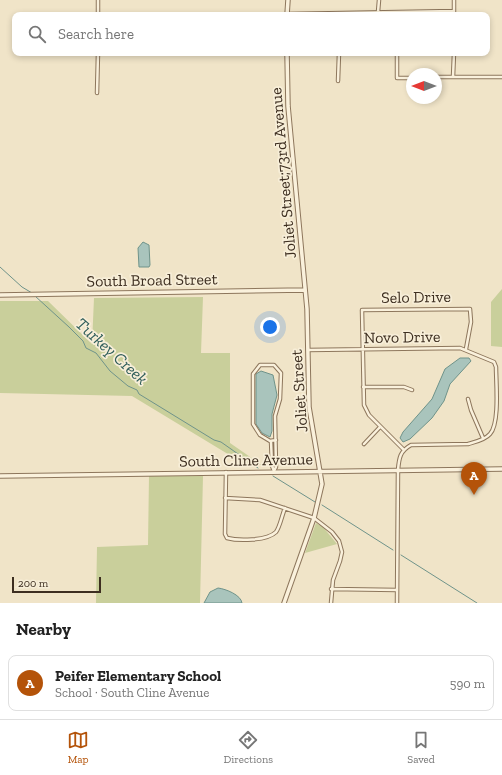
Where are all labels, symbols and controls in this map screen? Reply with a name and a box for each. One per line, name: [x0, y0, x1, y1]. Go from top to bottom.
search box: [12, 12, 490, 56]
icon: search: [26, 23, 48, 45]
text: Search here: [58, 25, 134, 43]
north arrow: [406, 68, 442, 104]
street label: Joliet Street;73rd Avenue: [266, 87, 300, 259]
street label: South Broad Street: [86, 269, 218, 291]
street label: Selo Drive: [381, 287, 451, 307]
water label: Turkey Creek: [72, 313, 153, 389]
your location: [260, 317, 280, 337]
street label: Novo Drive: [363, 327, 441, 347]
street label: Joliet Street: [287, 349, 311, 433]
street label: South Cline Avenue: [179, 449, 313, 471]
pin: A: [461, 462, 487, 495]
scale bar: [12, 575, 101, 594]
text: 200 m: [18, 577, 48, 590]
text: Nearby: [16, 619, 71, 639]
text: Peifer Elementary School: [55, 667, 221, 685]
text: A: [26, 676, 34, 691]
text: 590 m: [450, 676, 485, 691]
text: School · South Cline Avenue: [55, 685, 209, 700]
tab: Map: [67, 729, 89, 766]
tab: Directions: [223, 729, 273, 766]
tab: Saved: [407, 729, 435, 766]

